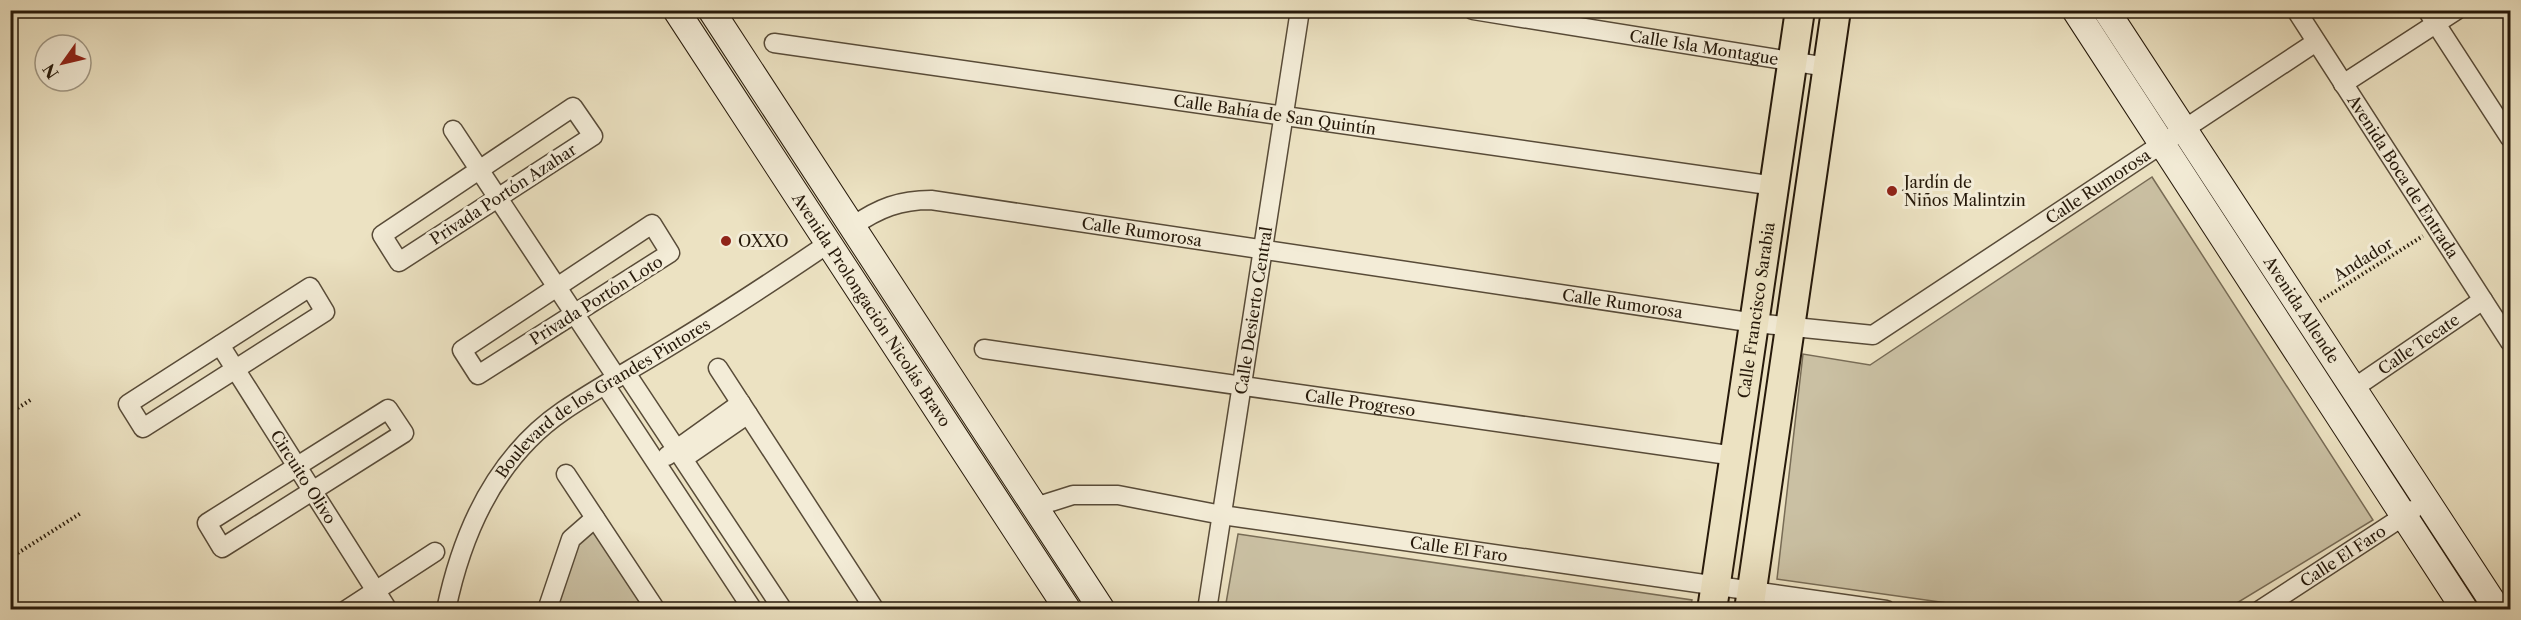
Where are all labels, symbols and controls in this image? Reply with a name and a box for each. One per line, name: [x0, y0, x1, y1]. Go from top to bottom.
street label: Calle Isla Montague: [1628, 25, 1780, 69]
north arrow: [33, 33, 93, 93]
text: N: [38, 60, 63, 83]
street label: Calle Bahía de San Quintín: [1172, 90, 1378, 139]
street label: Avenida Boca de Entrada: [2343, 90, 2463, 262]
street label: Privada Portón Azahar: [426, 139, 580, 249]
street label: Calle Rumorosa: [2042, 144, 2155, 228]
place label: Jardín de Niños Malintzin: [1901, 172, 2026, 210]
marker: Jardín de Niños Malintzin: [1885, 184, 1899, 198]
street label: Avenida Prolongación Nicolás Bravo: [788, 188, 956, 431]
street label: Calle Rumorosa: [1080, 213, 1204, 250]
street label: Calle Francisco Sarabia: [1733, 220, 1779, 400]
street label: Calle Desierto Central: [1231, 225, 1276, 396]
place label: OXXO: [738, 231, 789, 251]
street label: Andador: [2329, 233, 2397, 286]
marker: OXXO: [719, 234, 733, 248]
street label: Privada Portón Loto: [526, 251, 666, 349]
street label: Avenida Allende: [2259, 252, 2344, 367]
street label: Calle Rumorosa: [1561, 284, 1685, 322]
street label: Calle Tecate: [2374, 309, 2463, 379]
street label: Boulevard de los Grandes Pintores: [491, 314, 714, 482]
street label: Calle Progreso: [1304, 385, 1417, 420]
street label: Circuito Olivo: [266, 426, 341, 528]
street label: Calle El Faro: [2296, 520, 2390, 591]
street label: Calle El Faro: [1409, 532, 1509, 566]

